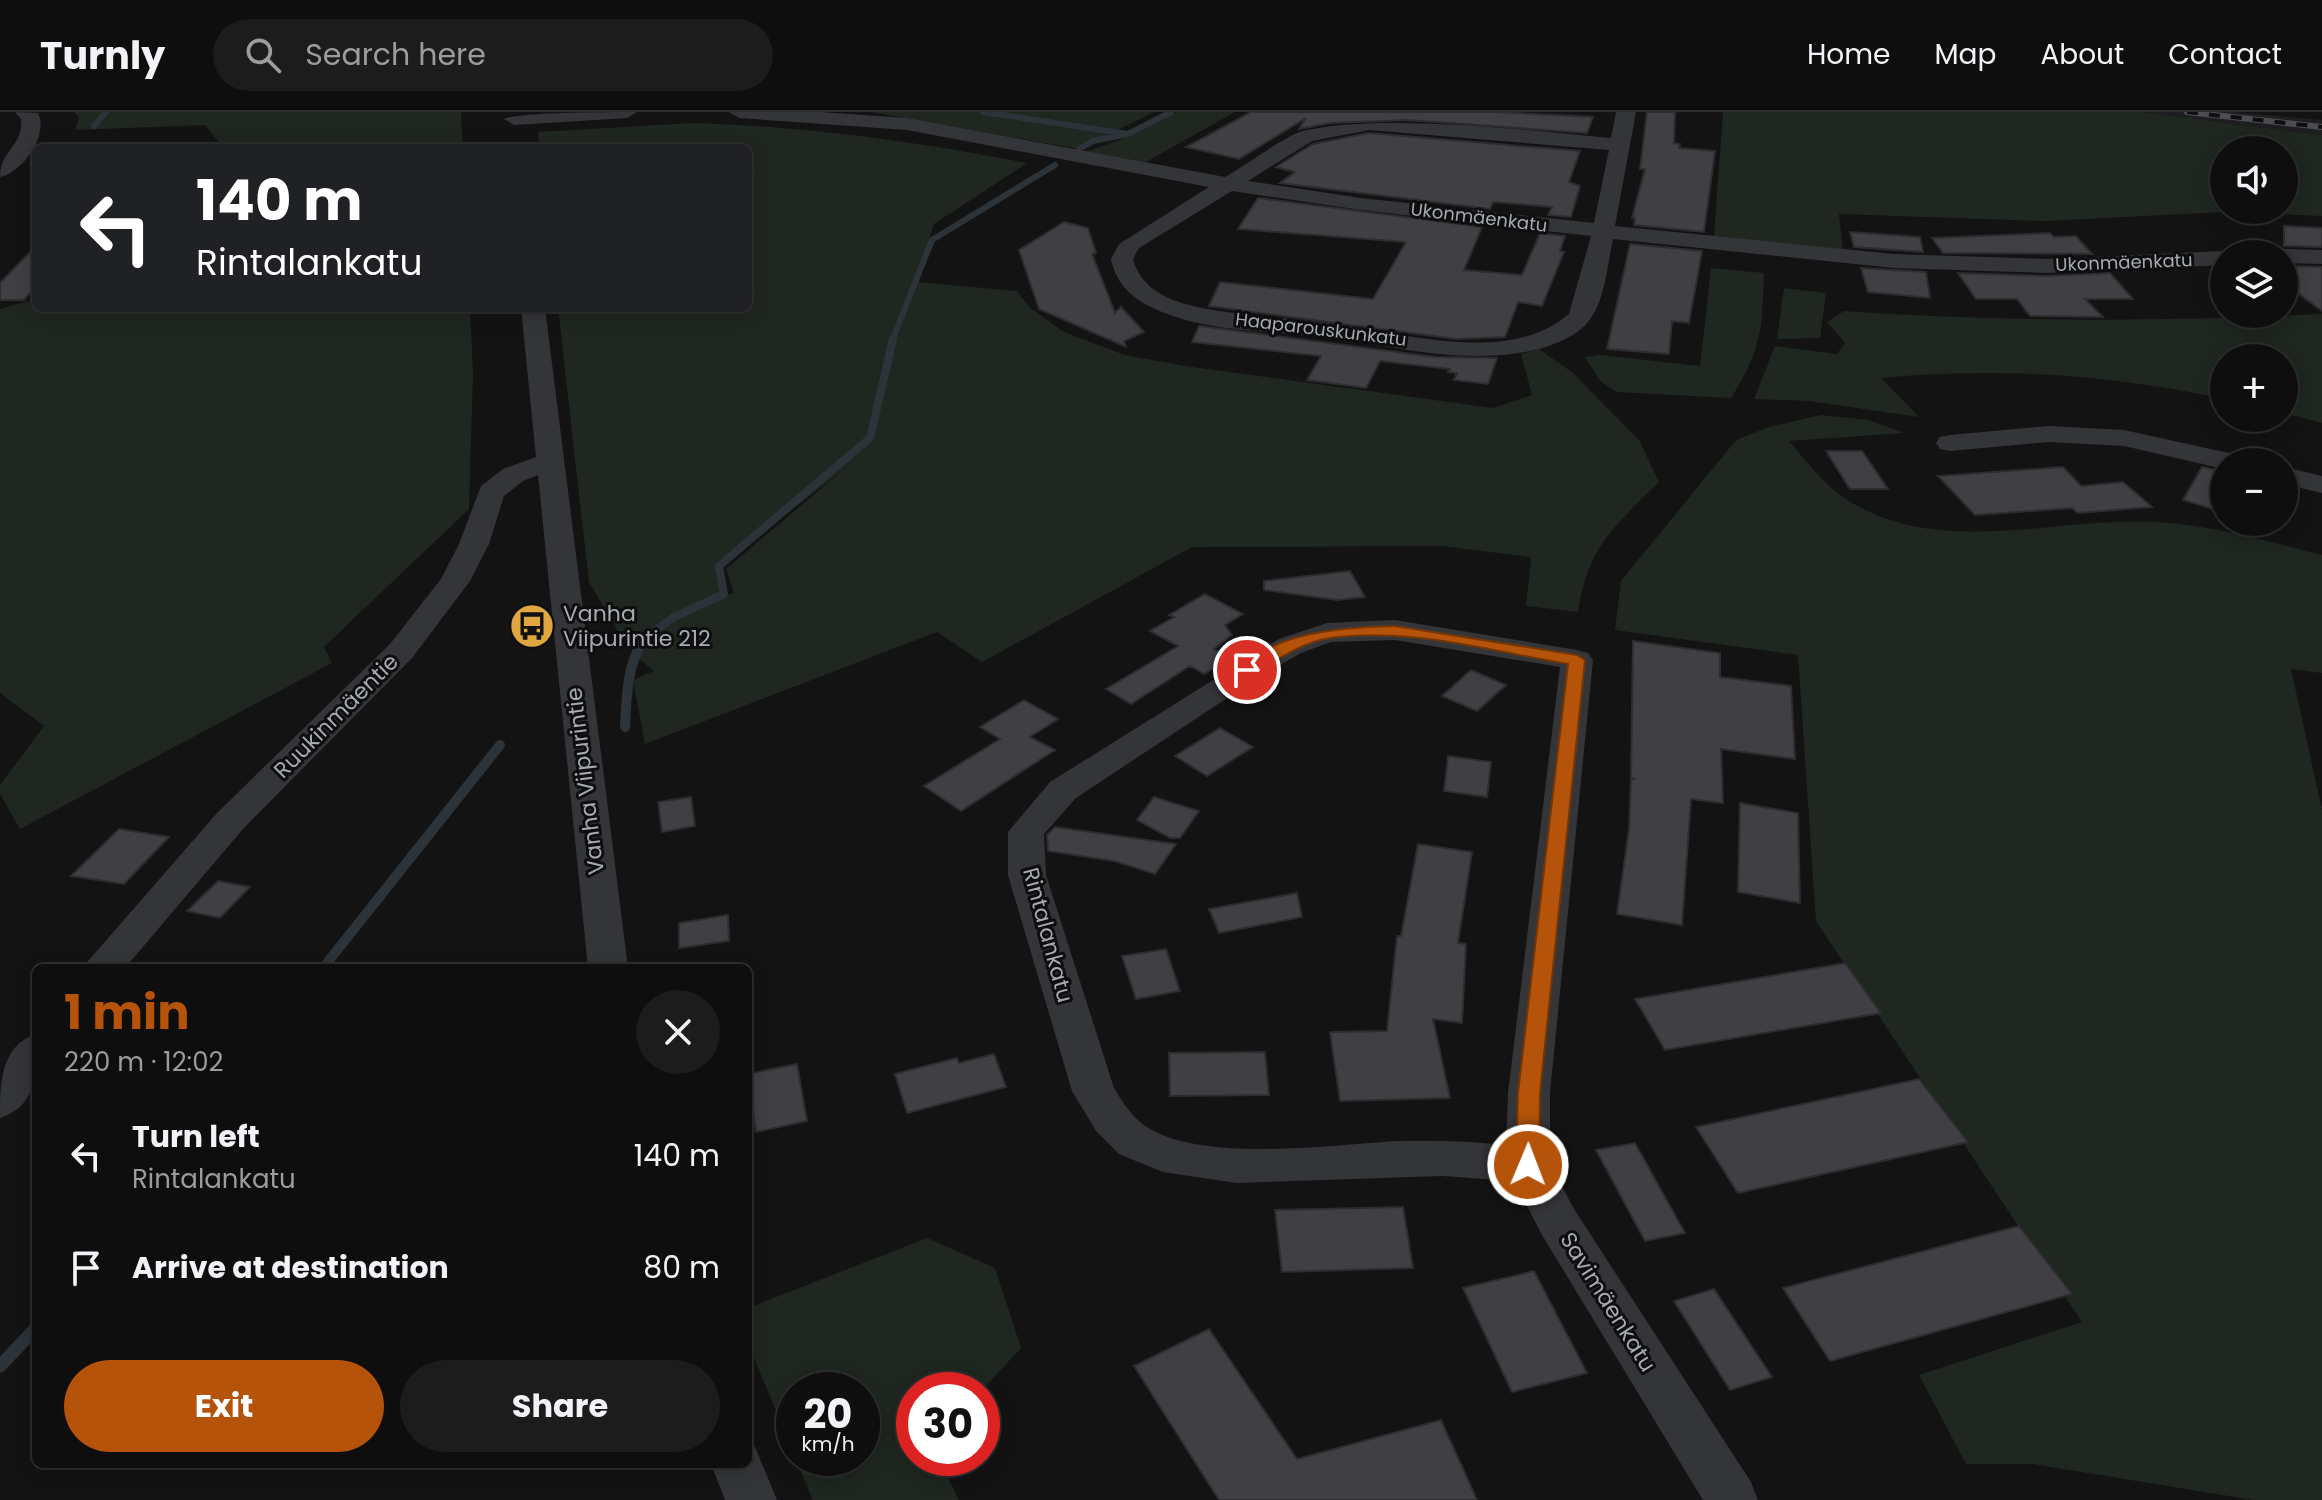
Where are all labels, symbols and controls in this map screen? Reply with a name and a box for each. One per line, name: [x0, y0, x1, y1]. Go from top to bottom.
search box: [213, 19, 773, 91]
text: Turnly: [40, 29, 165, 82]
icon: search: [241, 33, 285, 77]
text: Search here: [305, 33, 486, 76]
text: Home: [1807, 35, 1890, 74]
text: Map: [1934, 35, 1996, 74]
text: About: [2040, 35, 2124, 74]
text: Contact: [2168, 35, 2282, 74]
map controls: [2210, 136, 2298, 536]
button: sound: [2210, 136, 2298, 224]
text: 140 m: [196, 161, 363, 240]
icon: left: [64, 176, 168, 280]
street label: Ukonmäenkatu: [1409, 196, 1549, 238]
text: Rintalankatu: [196, 237, 422, 288]
button: layers: [2210, 240, 2298, 328]
street label: Ukonmäenkatu: [2055, 247, 2193, 277]
street label: Haaparouskunkatu: [1234, 306, 1408, 352]
button: +: [2210, 344, 2298, 432]
button: −: [2210, 448, 2298, 536]
place label: Vanha Viipurintie 212: [563, 598, 711, 654]
bus stop icon: Vanha Viipurintie 212: [508, 602, 556, 650]
pin: [1213, 636, 1281, 704]
street label: Ruukinmäentie: [267, 647, 405, 785]
icon: arrive: [1225, 648, 1269, 692]
street label: Vanha Viipurintie: [558, 686, 612, 876]
street label: Rintalankatu: [1015, 864, 1081, 1006]
text: 1 min: [64, 979, 190, 1046]
button: close: [636, 990, 720, 1074]
text: 220 m · 12:02: [64, 1044, 223, 1080]
text: Turn left: [132, 1115, 260, 1158]
position arrow: [1486, 1123, 1570, 1207]
icon: left: [64, 1134, 108, 1178]
text: 140 m: [634, 1134, 720, 1177]
text: Rintalankatu: [132, 1161, 296, 1197]
street label: Savimäenkatu: [1553, 1226, 1663, 1378]
icon: arrive: [64, 1246, 108, 1290]
text: Arrive at destination: [132, 1246, 449, 1289]
text: 80 m: [643, 1246, 720, 1289]
button: Exit: [64, 1360, 384, 1452]
button: Share: [400, 1360, 720, 1452]
speed limit sign: 30: [896, 1372, 1000, 1476]
text: 20: [804, 1386, 852, 1442]
text: km/h: [801, 1430, 855, 1458]

